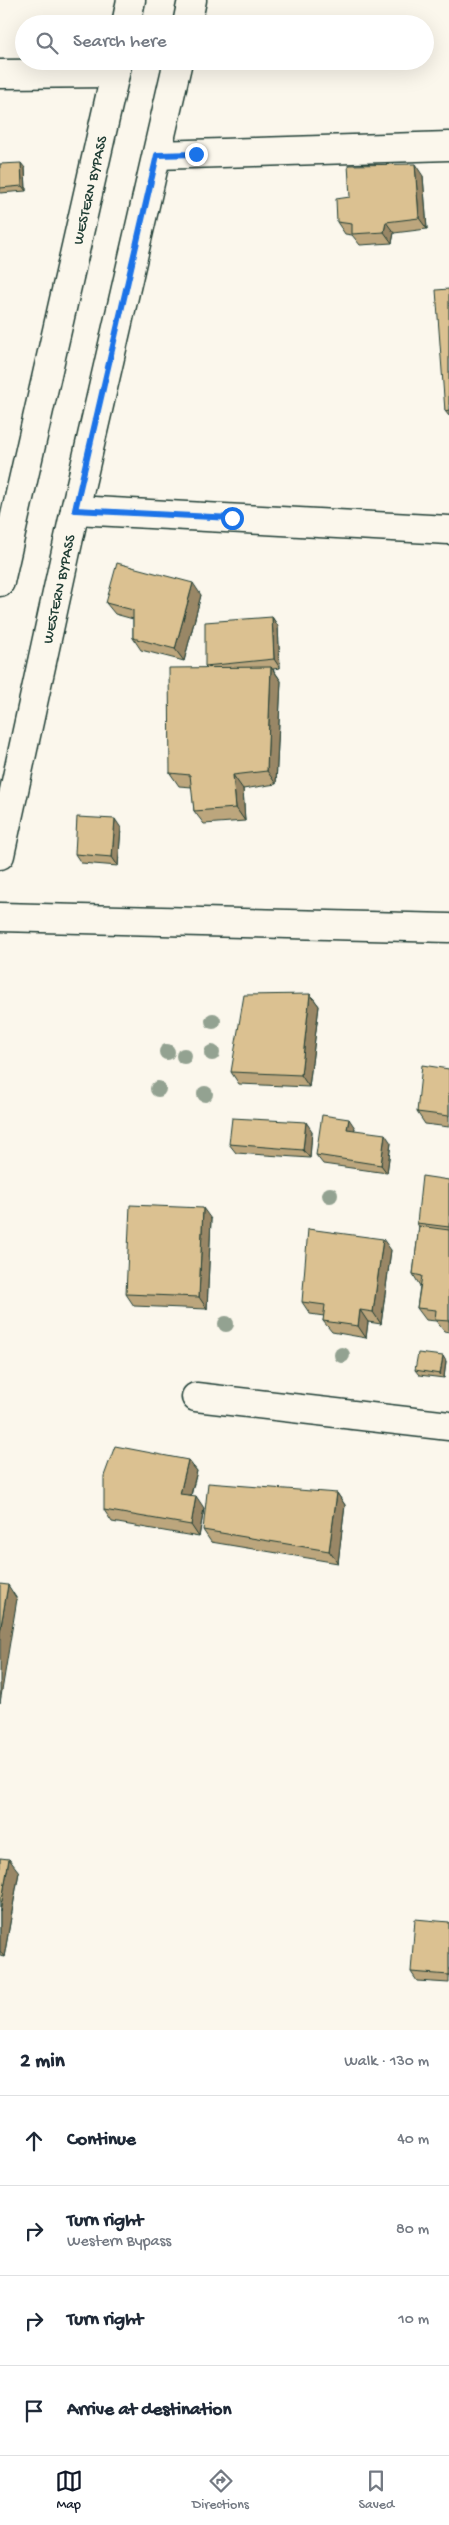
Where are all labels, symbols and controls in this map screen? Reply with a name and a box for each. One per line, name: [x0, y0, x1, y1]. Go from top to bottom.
search box: [15, 15, 434, 70]
icon: search: [33, 29, 61, 57]
text: Search here: [73, 31, 167, 54]
street label: WESTERN BYPASS: [70, 134, 112, 247]
route end: [185, 143, 208, 166]
route start: [221, 507, 244, 530]
street label: WESTERN BYPASS: [40, 533, 80, 646]
text: 2 min: [20, 2050, 65, 2075]
text: Walk · 130 m: [344, 2053, 429, 2072]
icon: ahead: [20, 2127, 48, 2155]
text: Continue: [67, 2129, 136, 2152]
text: 40 m: [397, 2131, 429, 2150]
text: Turn right: [67, 2210, 143, 2233]
icon: right: [20, 2217, 48, 2245]
text: 80 m: [396, 2221, 429, 2240]
text: Western Bypass: [67, 2233, 171, 2252]
icon: right: [20, 2307, 48, 2335]
text: Turn right: [67, 2309, 143, 2332]
text: 10 m: [398, 2311, 429, 2330]
icon: arrive: [20, 2397, 48, 2425]
text: Arrive at destination: [67, 2399, 231, 2422]
tab: Map: [55, 2467, 83, 2514]
tab: Directions: [192, 2467, 249, 2514]
tab: Saved: [358, 2467, 394, 2514]

